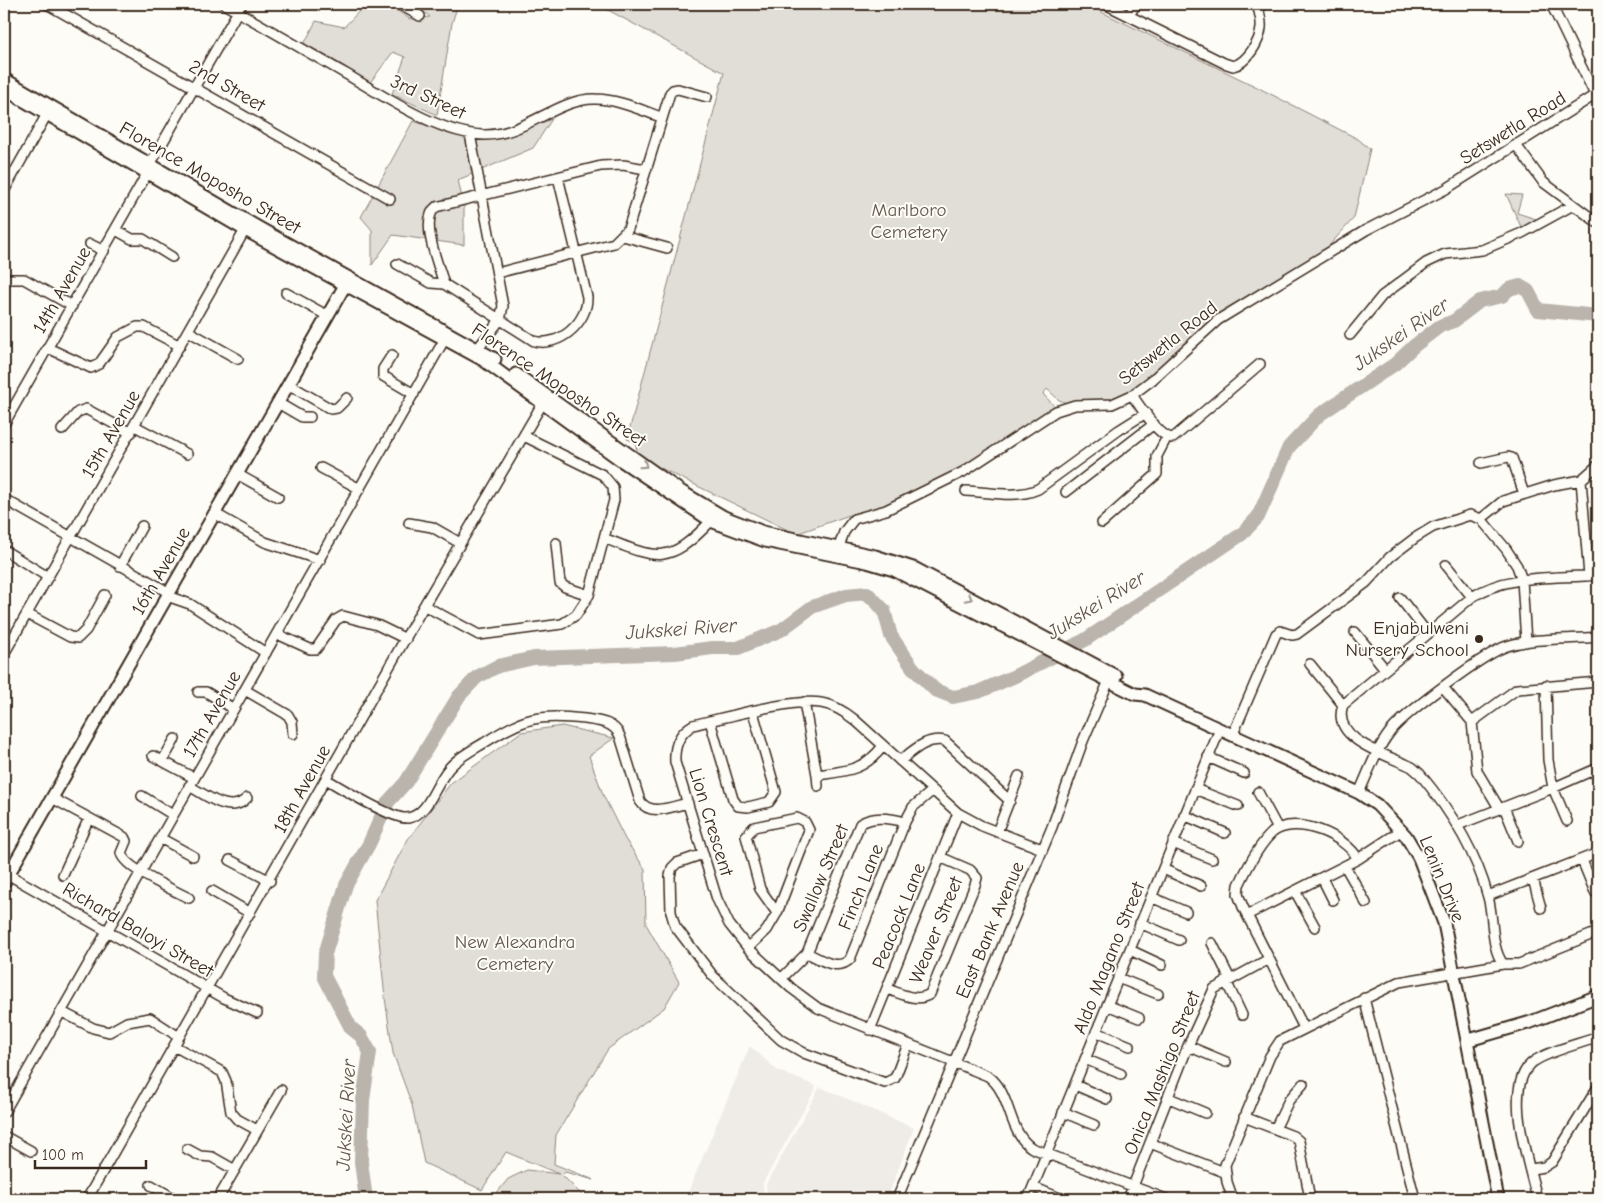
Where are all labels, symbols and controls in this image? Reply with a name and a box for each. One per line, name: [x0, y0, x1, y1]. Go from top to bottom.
street label: 2nd Street: [185, 55, 270, 117]
street label: 3rd Street: [387, 70, 470, 124]
street label: Setswetla Road: [1456, 87, 1570, 169]
street label: Florence Moposho Street: [116, 117, 305, 239]
park label: Marlboro Cemetery: [871, 199, 948, 243]
street label: 14th Avenue: [28, 243, 96, 337]
water label: Jukskei River: [1348, 292, 1454, 376]
street label: Setswetla Road: [1114, 296, 1222, 390]
street label: Florence Moposho Street: [468, 318, 651, 452]
street label: 15th Avenue: [77, 386, 145, 482]
one-way arrow: [639, 459, 648, 468]
street label: 16th Avenue: [127, 523, 195, 619]
water label: Jukskei River: [1042, 565, 1150, 645]
one-way arrow: [964, 591, 973, 601]
water label: Jukskei River: [624, 614, 738, 644]
place label: Enjabulweni Nursery School: [1345, 617, 1469, 661]
marker: Enjabulweni Nursery School: [1473, 633, 1485, 645]
street label: 17th Avenue: [178, 667, 246, 761]
street label: 18th Avenue: [269, 741, 335, 837]
street label: Lion Crescent: [684, 765, 738, 879]
street label: Swallow Street: [788, 820, 854, 935]
street label: Lenin Drive: [1415, 833, 1469, 925]
street label: Finch Lane: [834, 841, 888, 933]
street label: East Bank Avenue: [951, 858, 1029, 1002]
street label: Peacock Lane: [868, 860, 930, 972]
street label: Weaver Street: [905, 873, 968, 987]
street label: Richard Baloyi Street: [59, 878, 218, 982]
street label: Aldo Magano Street: [1069, 878, 1150, 1037]
park label: New Alexandra Cemetery: [455, 931, 575, 975]
street label: Onica Mashigo Street: [1119, 987, 1205, 1158]
water label: Jukskei River: [332, 1058, 360, 1172]
scale bar: [35, 1138, 146, 1170]
text: 100 m: [42, 1146, 84, 1164]

